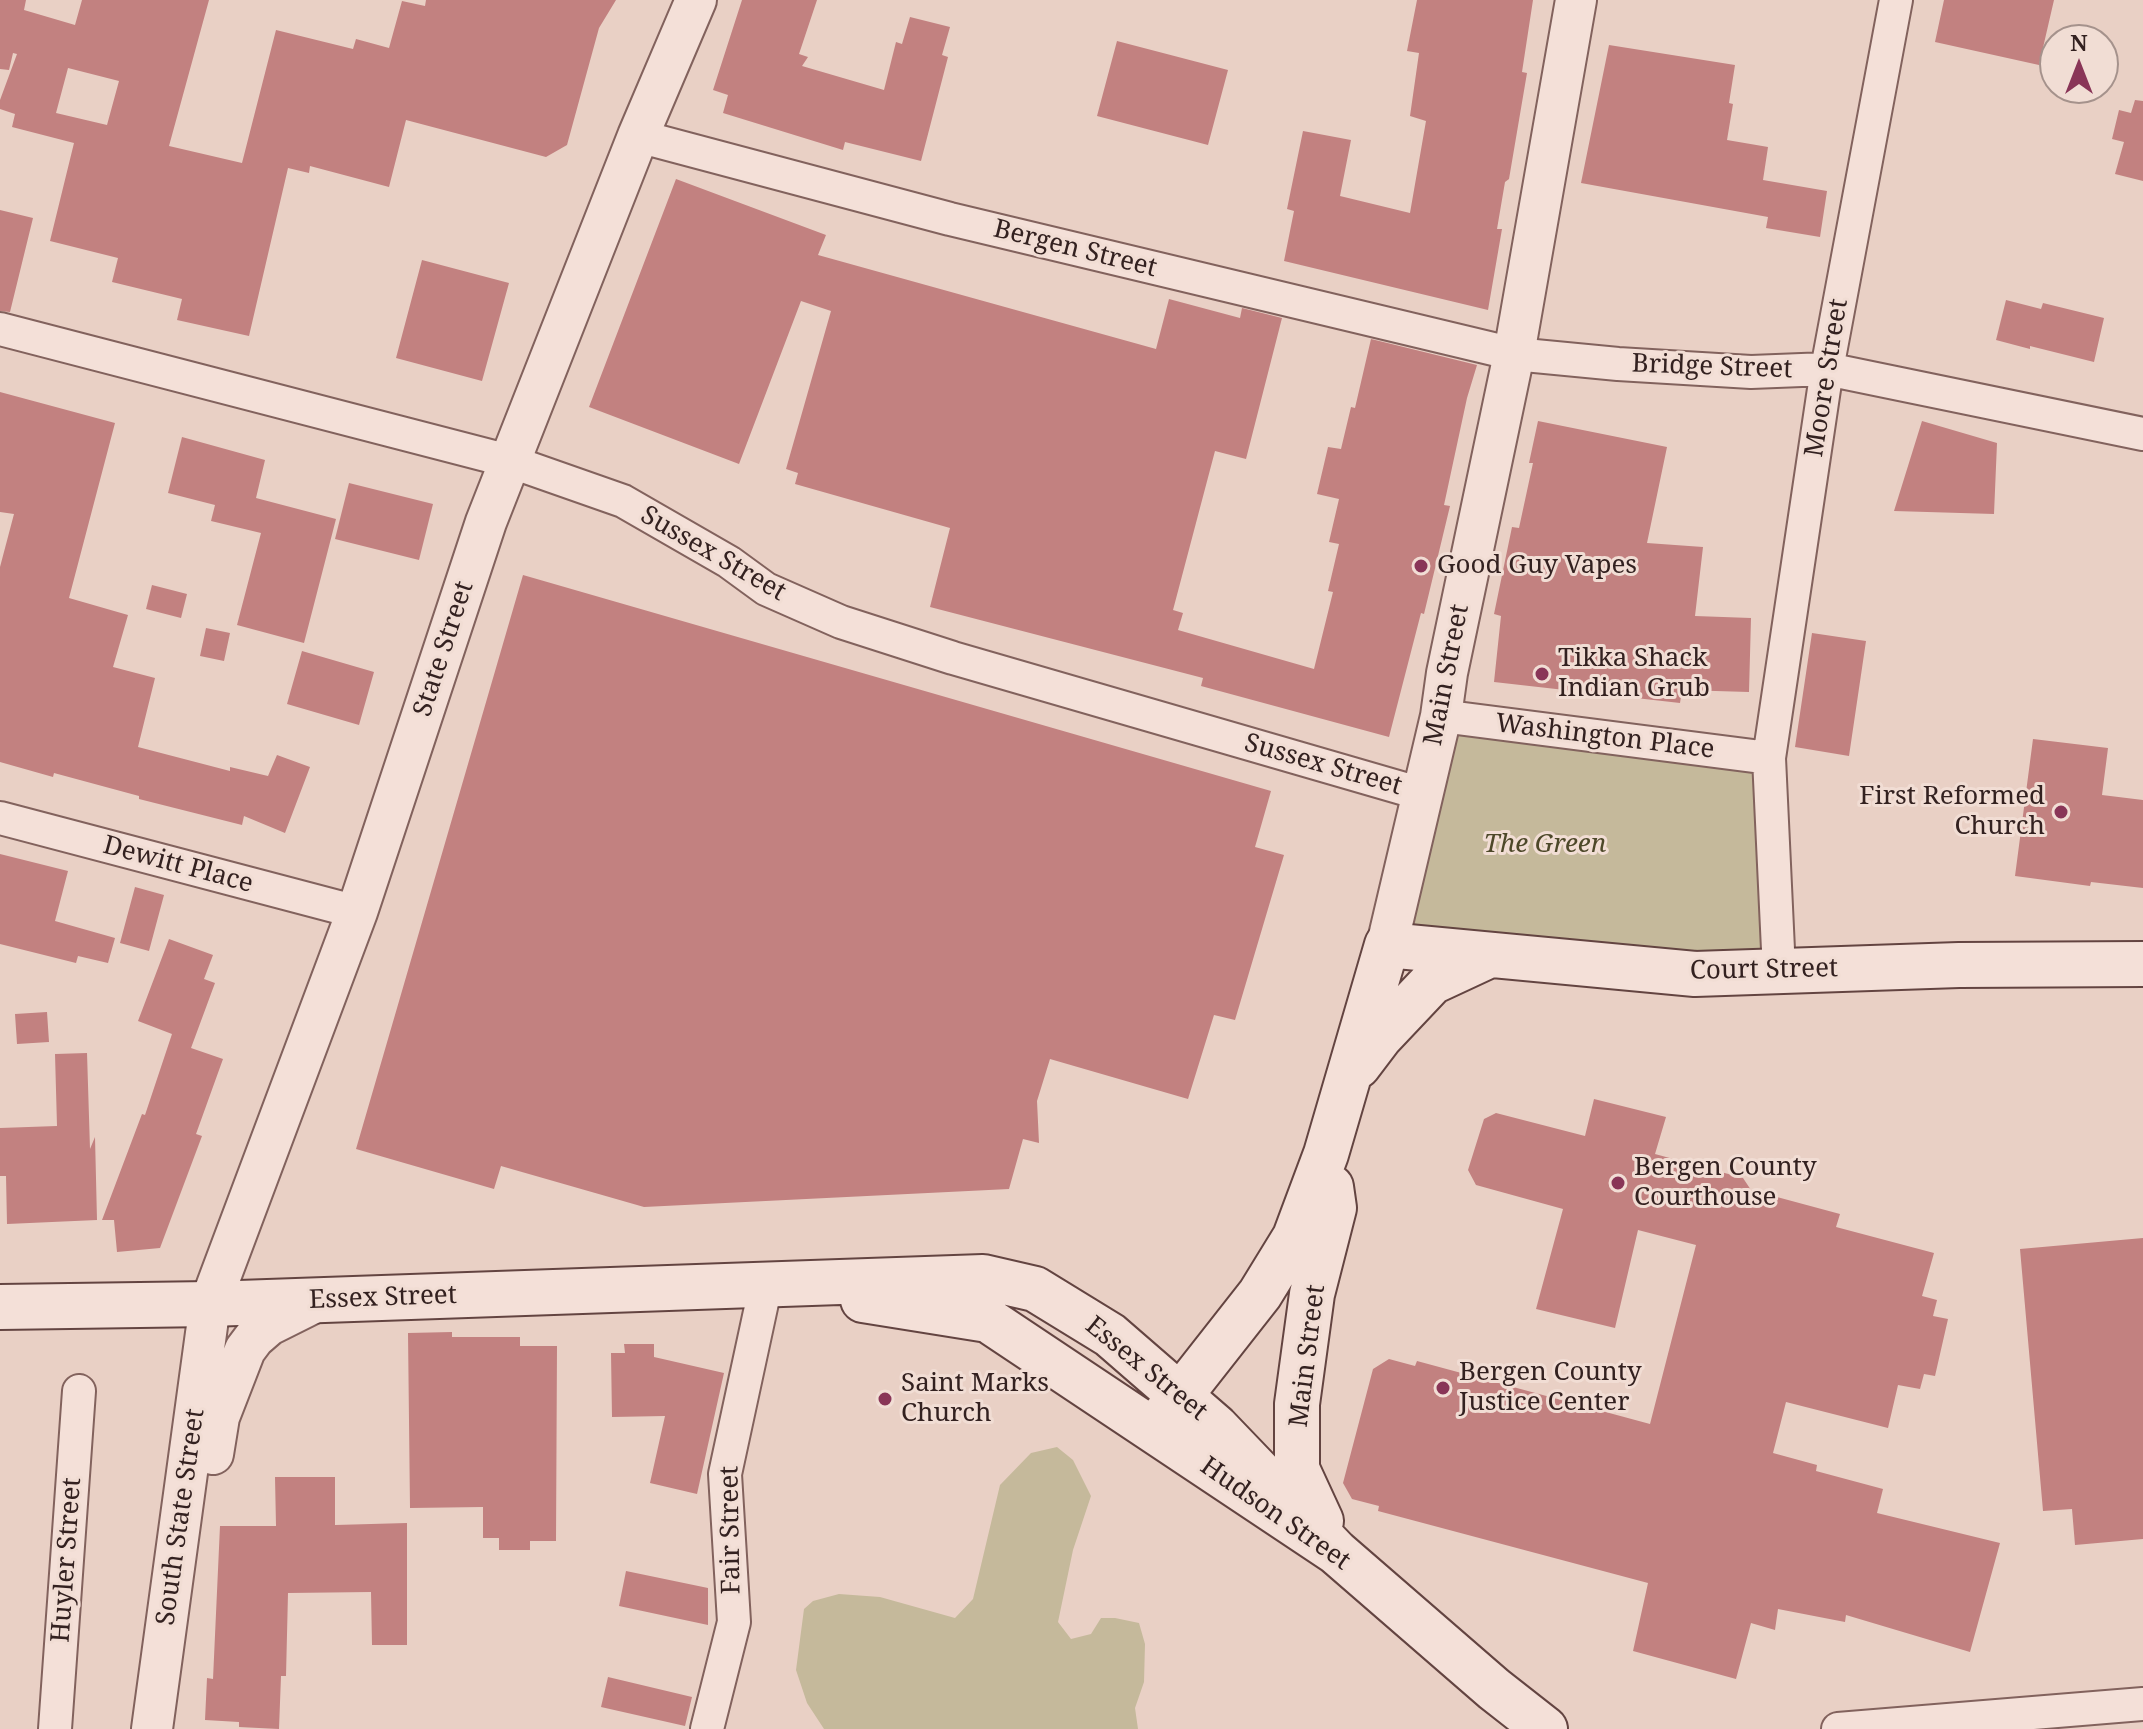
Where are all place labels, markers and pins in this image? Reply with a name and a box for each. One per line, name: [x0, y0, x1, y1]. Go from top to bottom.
place label: Good Guy Vapes: [1437, 550, 1637, 582]
marker: Good Guy Vapes: [1412, 557, 1430, 575]
place label: Tikka Shack Indian Grub: [1558, 643, 1710, 704]
marker: Tikka Shack Indian Grub: [1533, 665, 1551, 683]
place label: First Reformed Church: [1859, 781, 2045, 842]
marker: First Reformed Church: [2052, 803, 2070, 821]
place label: Bergen County Courthouse: [1634, 1152, 1817, 1214]
marker: Bergen County Courthouse: [1609, 1174, 1627, 1192]
place label: Bergen County Justice Center: [1459, 1357, 1642, 1418]
place label: Saint Marks Church: [901, 1368, 1049, 1430]
marker: Bergen County Justice Center: [1434, 1379, 1452, 1397]
marker: Saint Marks Church: [876, 1390, 894, 1408]

